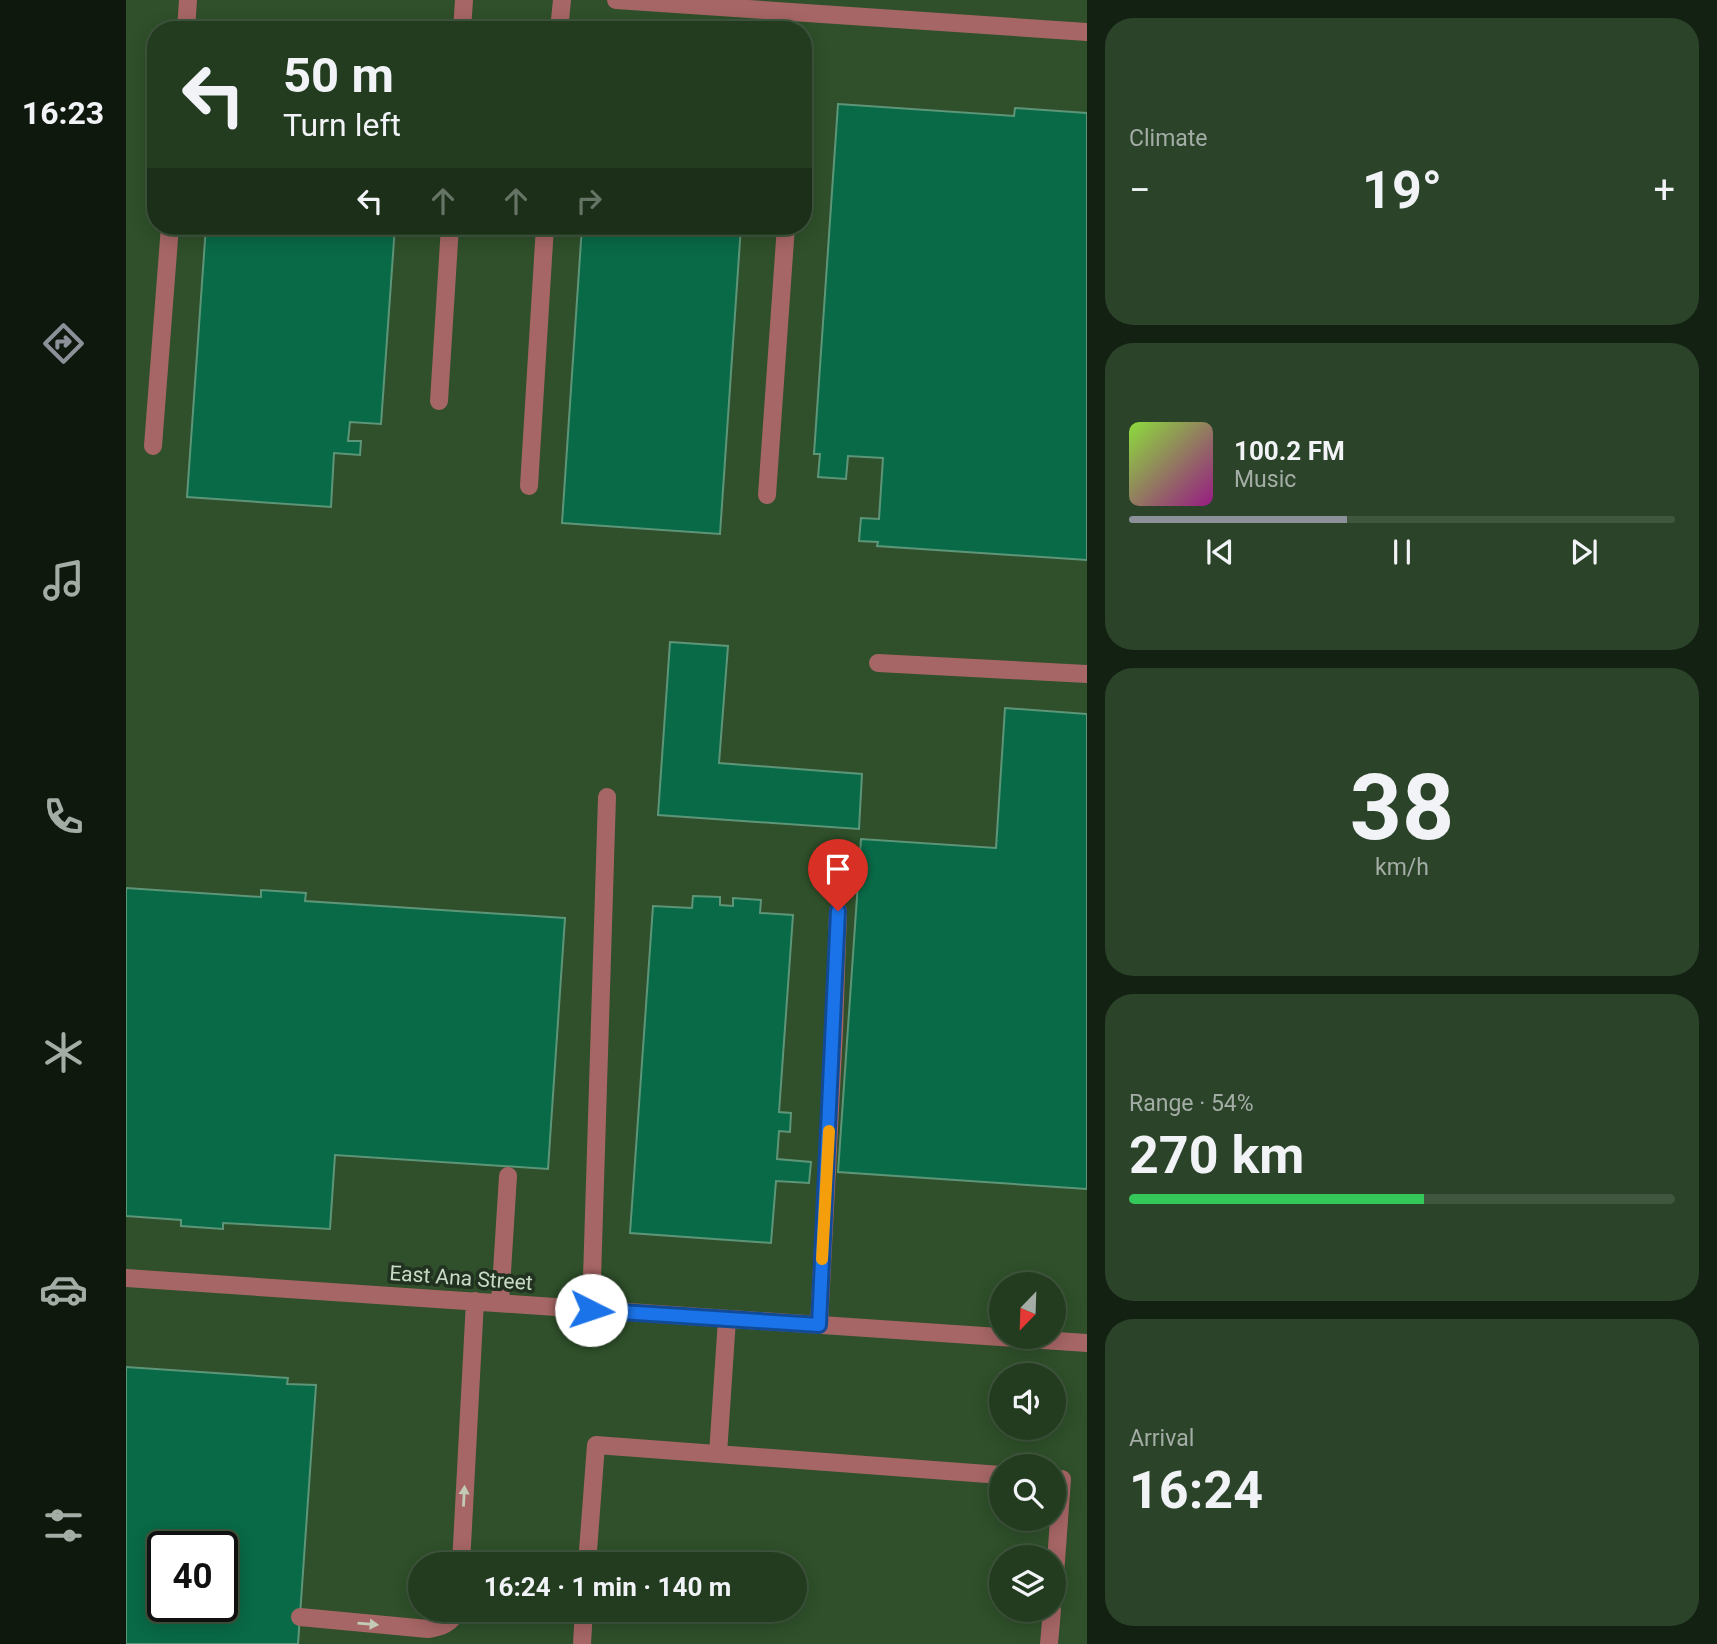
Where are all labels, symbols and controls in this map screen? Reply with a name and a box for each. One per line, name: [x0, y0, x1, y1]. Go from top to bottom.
text: 50 m: [283, 47, 394, 104]
icon: left: [168, 49, 259, 140]
text: 16:23: [22, 94, 104, 132]
text: Turn left: [283, 106, 401, 144]
text: Climate: [1129, 125, 1208, 152]
text: 19°: [1362, 160, 1442, 221]
text: −: [1129, 168, 1151, 212]
text: +: [1653, 168, 1675, 212]
icon: left: [351, 182, 389, 220]
icon: ahead: [424, 182, 462, 220]
icon: ahead: [497, 182, 535, 220]
icon: right: [570, 182, 608, 220]
icon: directions: [39, 319, 88, 368]
text: 100.2 FM: [1234, 436, 1345, 466]
text: Music: [1234, 466, 1296, 493]
icon: previous: [1201, 533, 1239, 571]
icon: pause: [1383, 533, 1421, 571]
icon: next: [1565, 533, 1603, 571]
icon: music: [39, 556, 88, 605]
text: 38: [1350, 755, 1454, 861]
icon: phone: [39, 792, 88, 841]
pin: [808, 839, 868, 911]
icon: arrive: [819, 850, 857, 888]
text: km/h: [1375, 854, 1429, 881]
icon: climate: [39, 1028, 88, 1077]
text: Range · 54%: [1129, 1090, 1254, 1117]
text: 270 km: [1129, 1125, 1304, 1186]
street label: East Ana Street: [389, 1261, 534, 1295]
icon: car: [39, 1265, 88, 1314]
north arrow: [989, 1272, 1066, 1349]
map controls: [989, 1272, 1066, 1622]
position arrow: [554, 1273, 628, 1347]
button: sound: [989, 1363, 1066, 1440]
text: Arrival: [1129, 1425, 1194, 1452]
button: search: [989, 1454, 1066, 1531]
text: 16:24: [1129, 1460, 1263, 1521]
one-way arrow: [459, 1485, 470, 1507]
icon: filters: [39, 1501, 88, 1550]
speed limit sign: 40: [147, 1531, 238, 1622]
button: layers: [989, 1545, 1066, 1622]
text: 16:24 · 1 min · 140 m: [484, 1572, 731, 1602]
one-way arrow: [357, 1618, 379, 1629]

